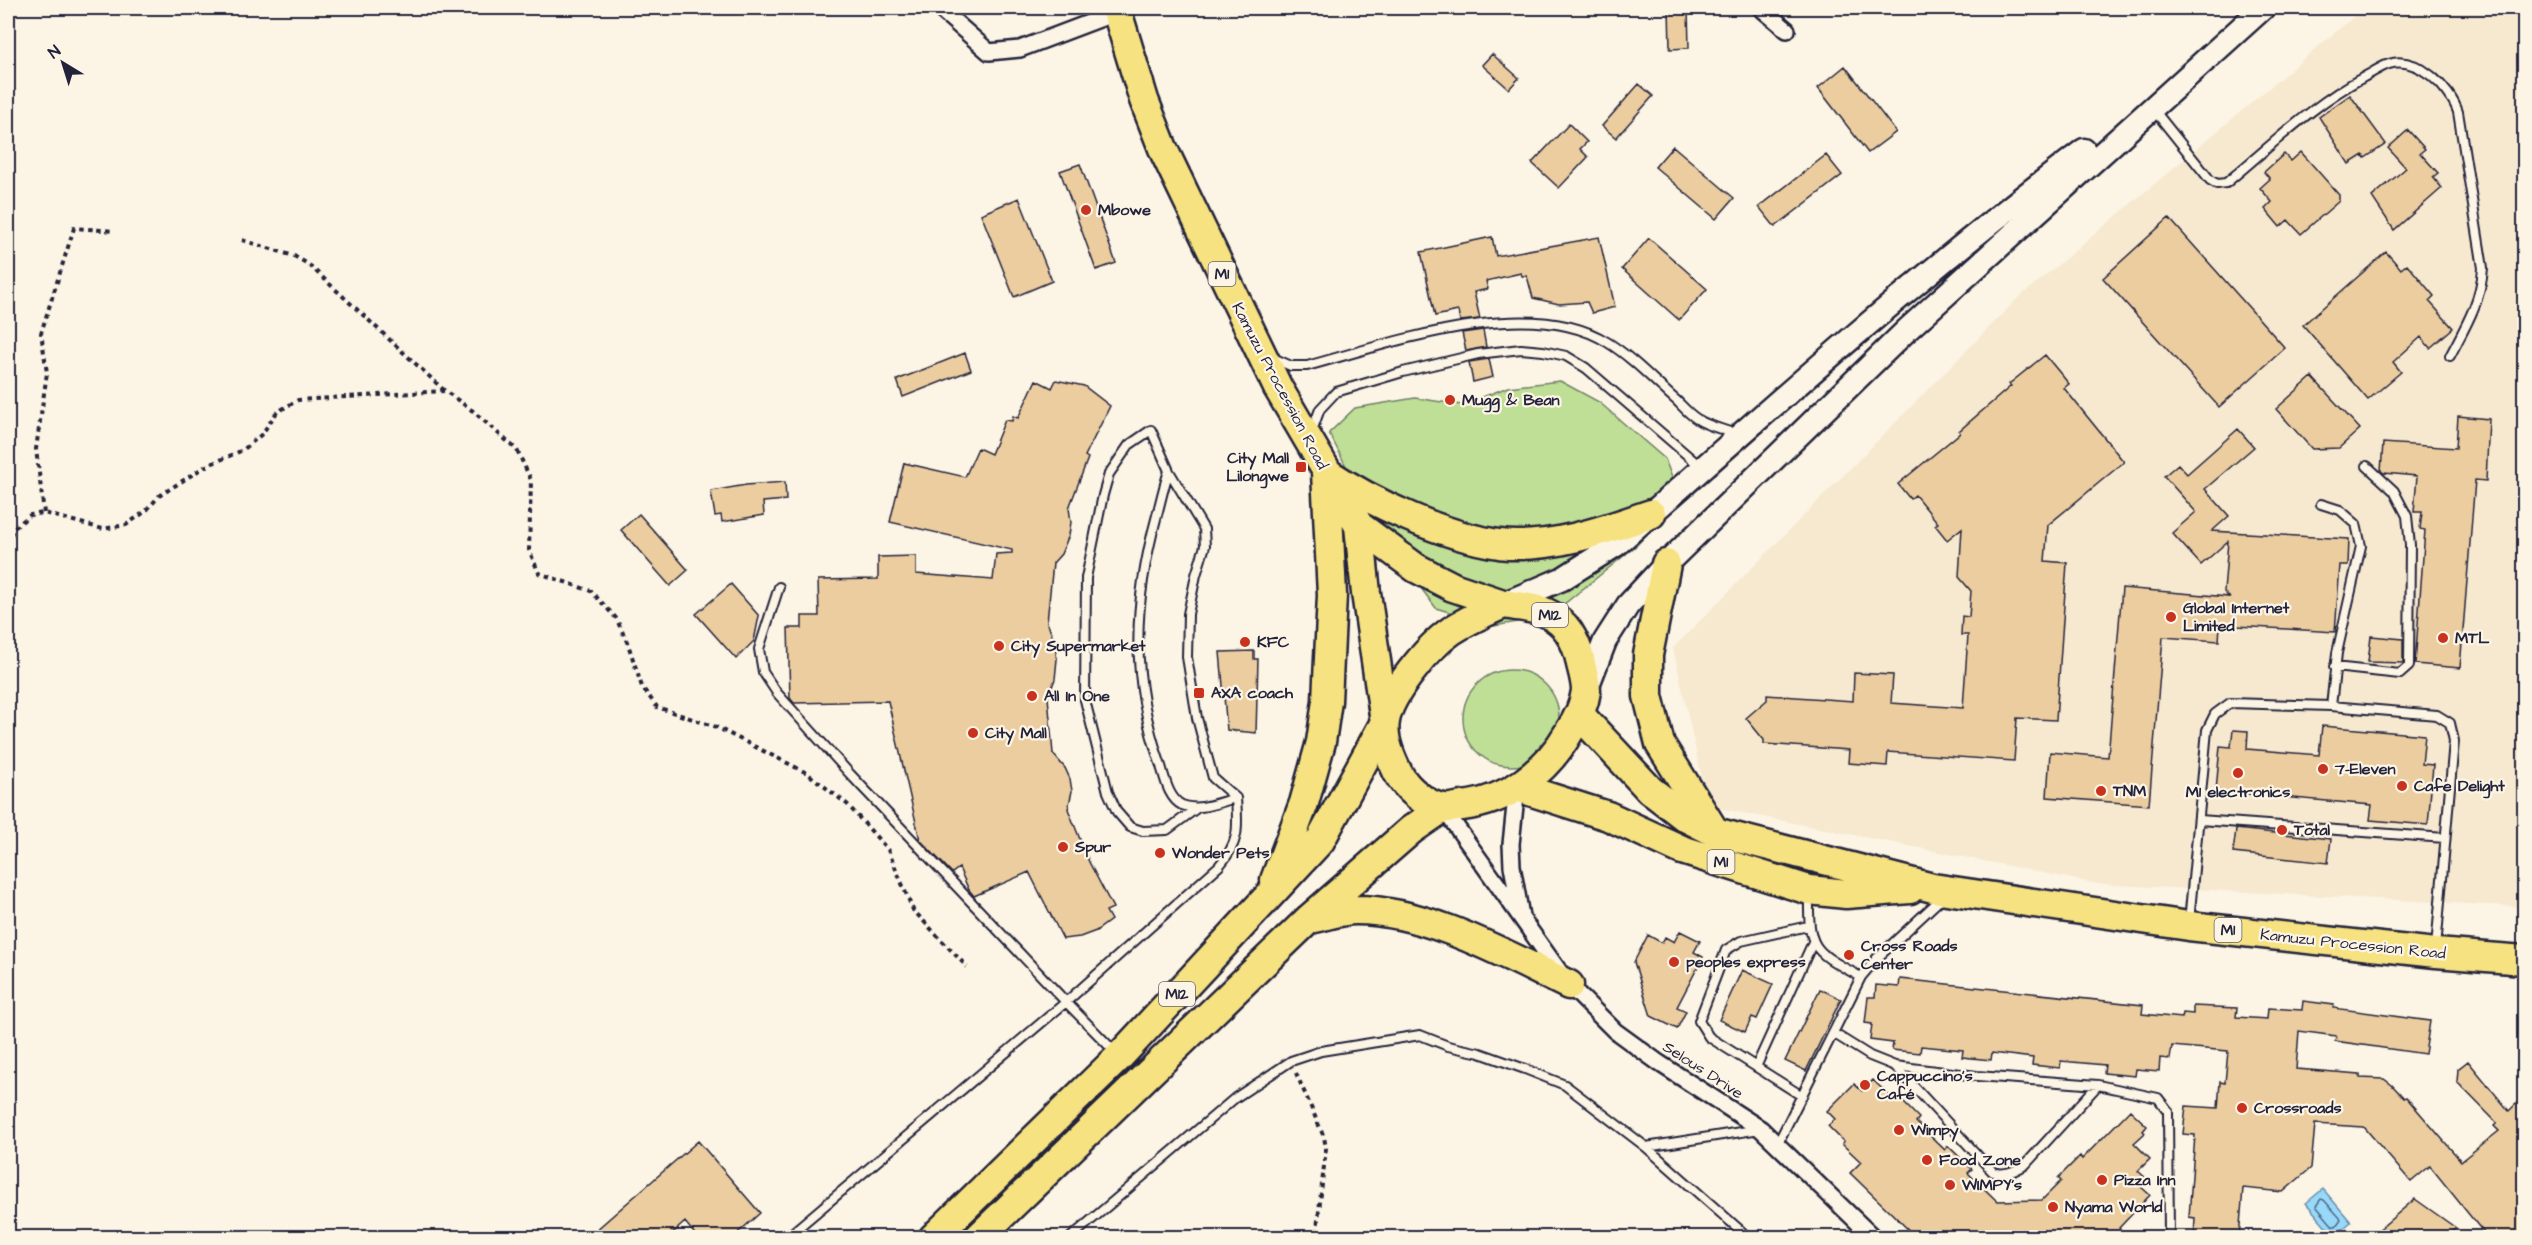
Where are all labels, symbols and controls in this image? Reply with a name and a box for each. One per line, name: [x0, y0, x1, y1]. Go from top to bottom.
north arrow: [33, 33, 93, 93]
text: N: [44, 40, 65, 64]
place label: Mbowe: [1098, 199, 1151, 221]
marker: Mbowe: [1079, 203, 1093, 217]
road number: M1: [1208, 262, 1236, 286]
street label: Kamuzu Procession Road: [1227, 299, 1333, 473]
place label: Mugg & Bean: [1462, 389, 1560, 413]
marker: Mugg & Bean: [1443, 393, 1457, 407]
place label: City Mall Lilongwe: [1226, 447, 1289, 489]
marker: City Mall Lilongwe: [1294, 460, 1308, 474]
place label: Global Internet Limited: [2183, 597, 2290, 637]
road number: M12: [1532, 603, 1568, 627]
marker: Global Internet Limited: [2164, 610, 2178, 624]
place label: MTL: [2455, 627, 2490, 649]
place label: KFC: [1257, 631, 1290, 653]
marker: MTL: [2436, 631, 2450, 645]
place label: City Supermarket: [1011, 635, 1146, 658]
marker: KFC: [1238, 635, 1252, 649]
marker: City Supermarket: [992, 639, 1006, 653]
place label: AXA coach: [1211, 682, 1294, 704]
place label: All In One: [1044, 685, 1110, 707]
marker: AXA coach: [1192, 686, 1206, 700]
marker: All In One: [1025, 689, 1039, 703]
place label: City Mall: [985, 722, 1047, 745]
marker: City Mall: [966, 726, 980, 740]
place label: 7-Eleven: [2334, 758, 2395, 780]
marker: 7-Eleven: [2316, 762, 2330, 776]
marker: M1 electronics: [2231, 766, 2245, 780]
place label: Cafe Delight: [2414, 775, 2505, 799]
marker: Cafe Delight: [2395, 779, 2409, 793]
place label: TNM: [2112, 780, 2146, 802]
place label: M1 electronics: [2186, 781, 2290, 803]
marker: TNM: [2094, 784, 2108, 798]
place label: Total: [2293, 819, 2331, 841]
marker: Total: [2275, 823, 2289, 837]
place label: Spur: [1074, 836, 1111, 858]
marker: Spur: [1056, 840, 1070, 854]
place label: Wonder Pets: [1171, 842, 1270, 864]
marker: Wonder Pets: [1153, 846, 1167, 860]
road number: M1: [1708, 850, 1734, 874]
road number: M1: [2214, 918, 2242, 942]
street label: Kamuzu Procession Road: [2259, 923, 2447, 965]
place label: Cross Roads Center: [1861, 935, 1957, 975]
marker: Cross Roads Center: [1842, 948, 1856, 962]
place label: peoples express: [1686, 951, 1806, 973]
marker: peoples express: [1667, 955, 1681, 969]
road number: M12: [1159, 982, 1195, 1006]
street label: Selous Drive: [1659, 1036, 1748, 1104]
place label: Cappuccino's Café: [1877, 1065, 1973, 1105]
marker: Cappuccino's Café: [1858, 1078, 1872, 1092]
place label: Crossroads: [2254, 1097, 2341, 1119]
marker: Crossroads: [2235, 1101, 2249, 1115]
place label: Wimpy: [1910, 1119, 1959, 1142]
marker: Wimpy: [1892, 1123, 1906, 1137]
place label: Food Zone: [1939, 1149, 2021, 1171]
marker: Food Zone: [1920, 1153, 1934, 1167]
place label: Pizza Inn: [2114, 1169, 2175, 1191]
marker: Pizza Inn: [2095, 1173, 2109, 1187]
place label: WIMPY’s: [1961, 1174, 2022, 1196]
marker: WIMPY’s: [1943, 1178, 1957, 1192]
place label: Nyama World: [2065, 1196, 2163, 1219]
marker: Nyama World: [2046, 1200, 2060, 1214]

